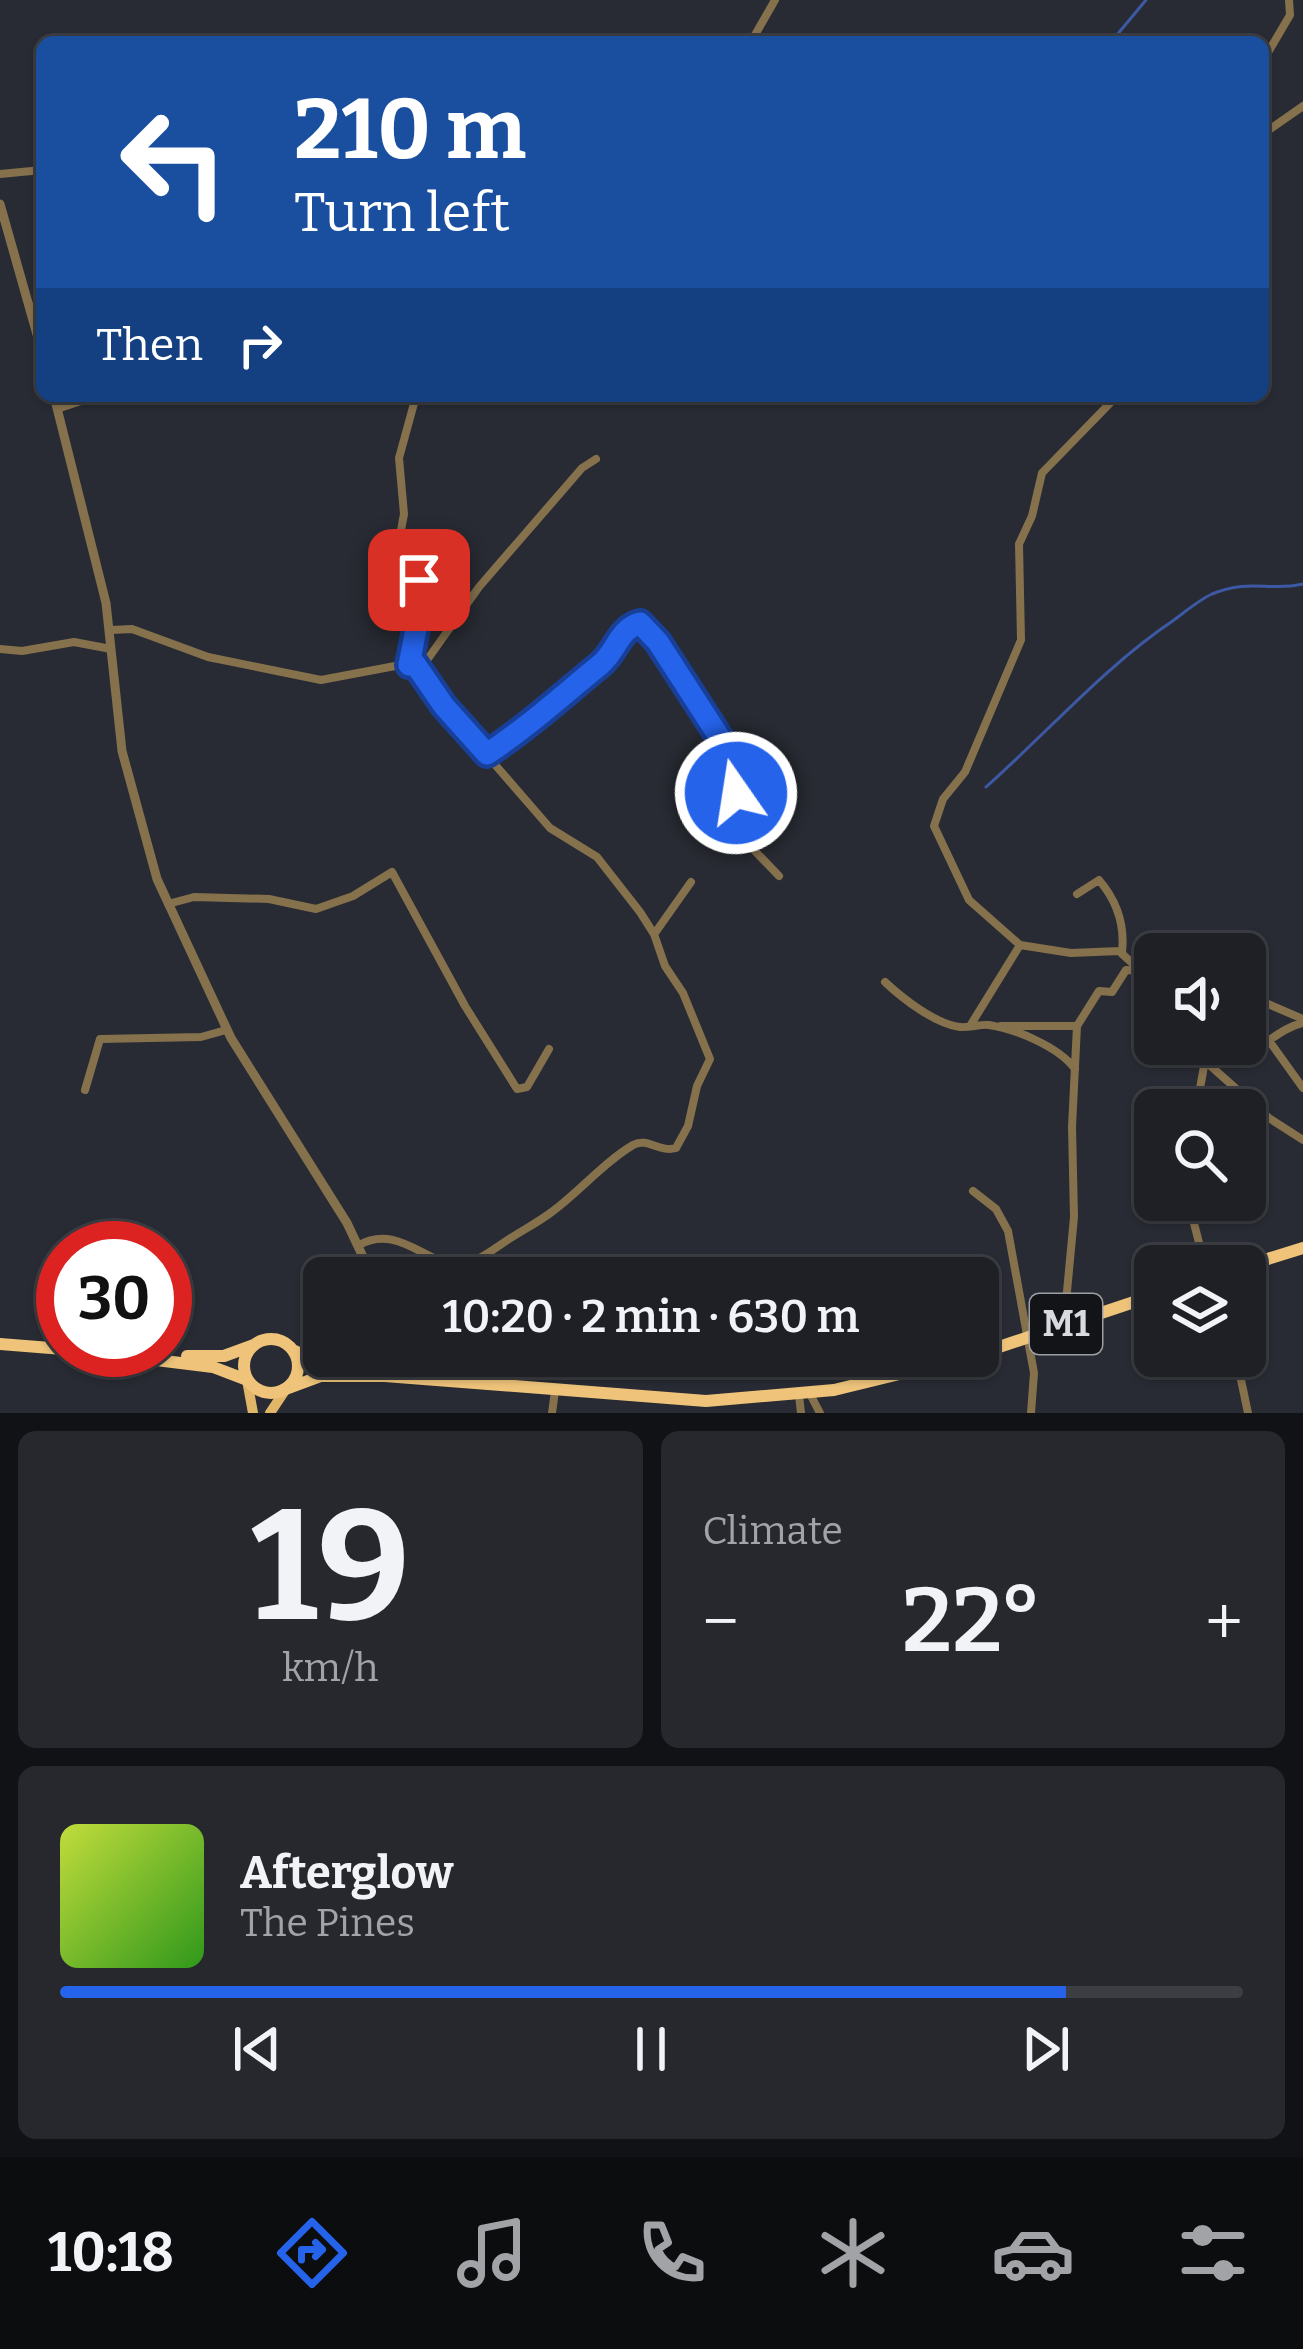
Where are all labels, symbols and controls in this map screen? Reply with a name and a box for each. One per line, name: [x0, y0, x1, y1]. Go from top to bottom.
text: 210 m: [294, 79, 526, 180]
icon: left: [96, 84, 252, 240]
text: Turn left: [294, 181, 510, 245]
icon: right: [227, 312, 293, 378]
text: Then: [96, 318, 203, 372]
pin: [368, 529, 470, 631]
icon: arrive: [386, 547, 452, 613]
position arrow: [673, 730, 799, 856]
map controls: [1134, 933, 1266, 1377]
button: sound: [1134, 933, 1266, 1065]
button: search: [1134, 1089, 1266, 1221]
speed limit sign: 30: [36, 1221, 192, 1377]
button: layers: [1134, 1245, 1266, 1377]
text: 10:20 · 2 min · 630 m: [443, 1290, 859, 1344]
road number: M1: [1030, 1294, 1102, 1354]
text: 19: [250, 1473, 410, 1660]
text: Climate: [703, 1508, 843, 1554]
text: 22°: [902, 1567, 1042, 1675]
text: −: [703, 1582, 739, 1661]
text: +: [1205, 1582, 1243, 1661]
text: km/h: [282, 1645, 379, 1691]
text: Afterglow: [240, 1846, 453, 1900]
text: The Pines: [240, 1900, 415, 1946]
icon: previous: [224, 2016, 290, 2082]
icon: pause: [618, 2016, 684, 2082]
icon: next: [1013, 2016, 1079, 2082]
icon: directions: [270, 2211, 354, 2295]
icon: music: [450, 2211, 534, 2295]
icon: phone: [630, 2211, 714, 2295]
icon: climate: [811, 2211, 895, 2295]
icon: car: [991, 2211, 1075, 2295]
icon: filters: [1171, 2211, 1255, 2295]
text: 10:18: [48, 2221, 174, 2285]

